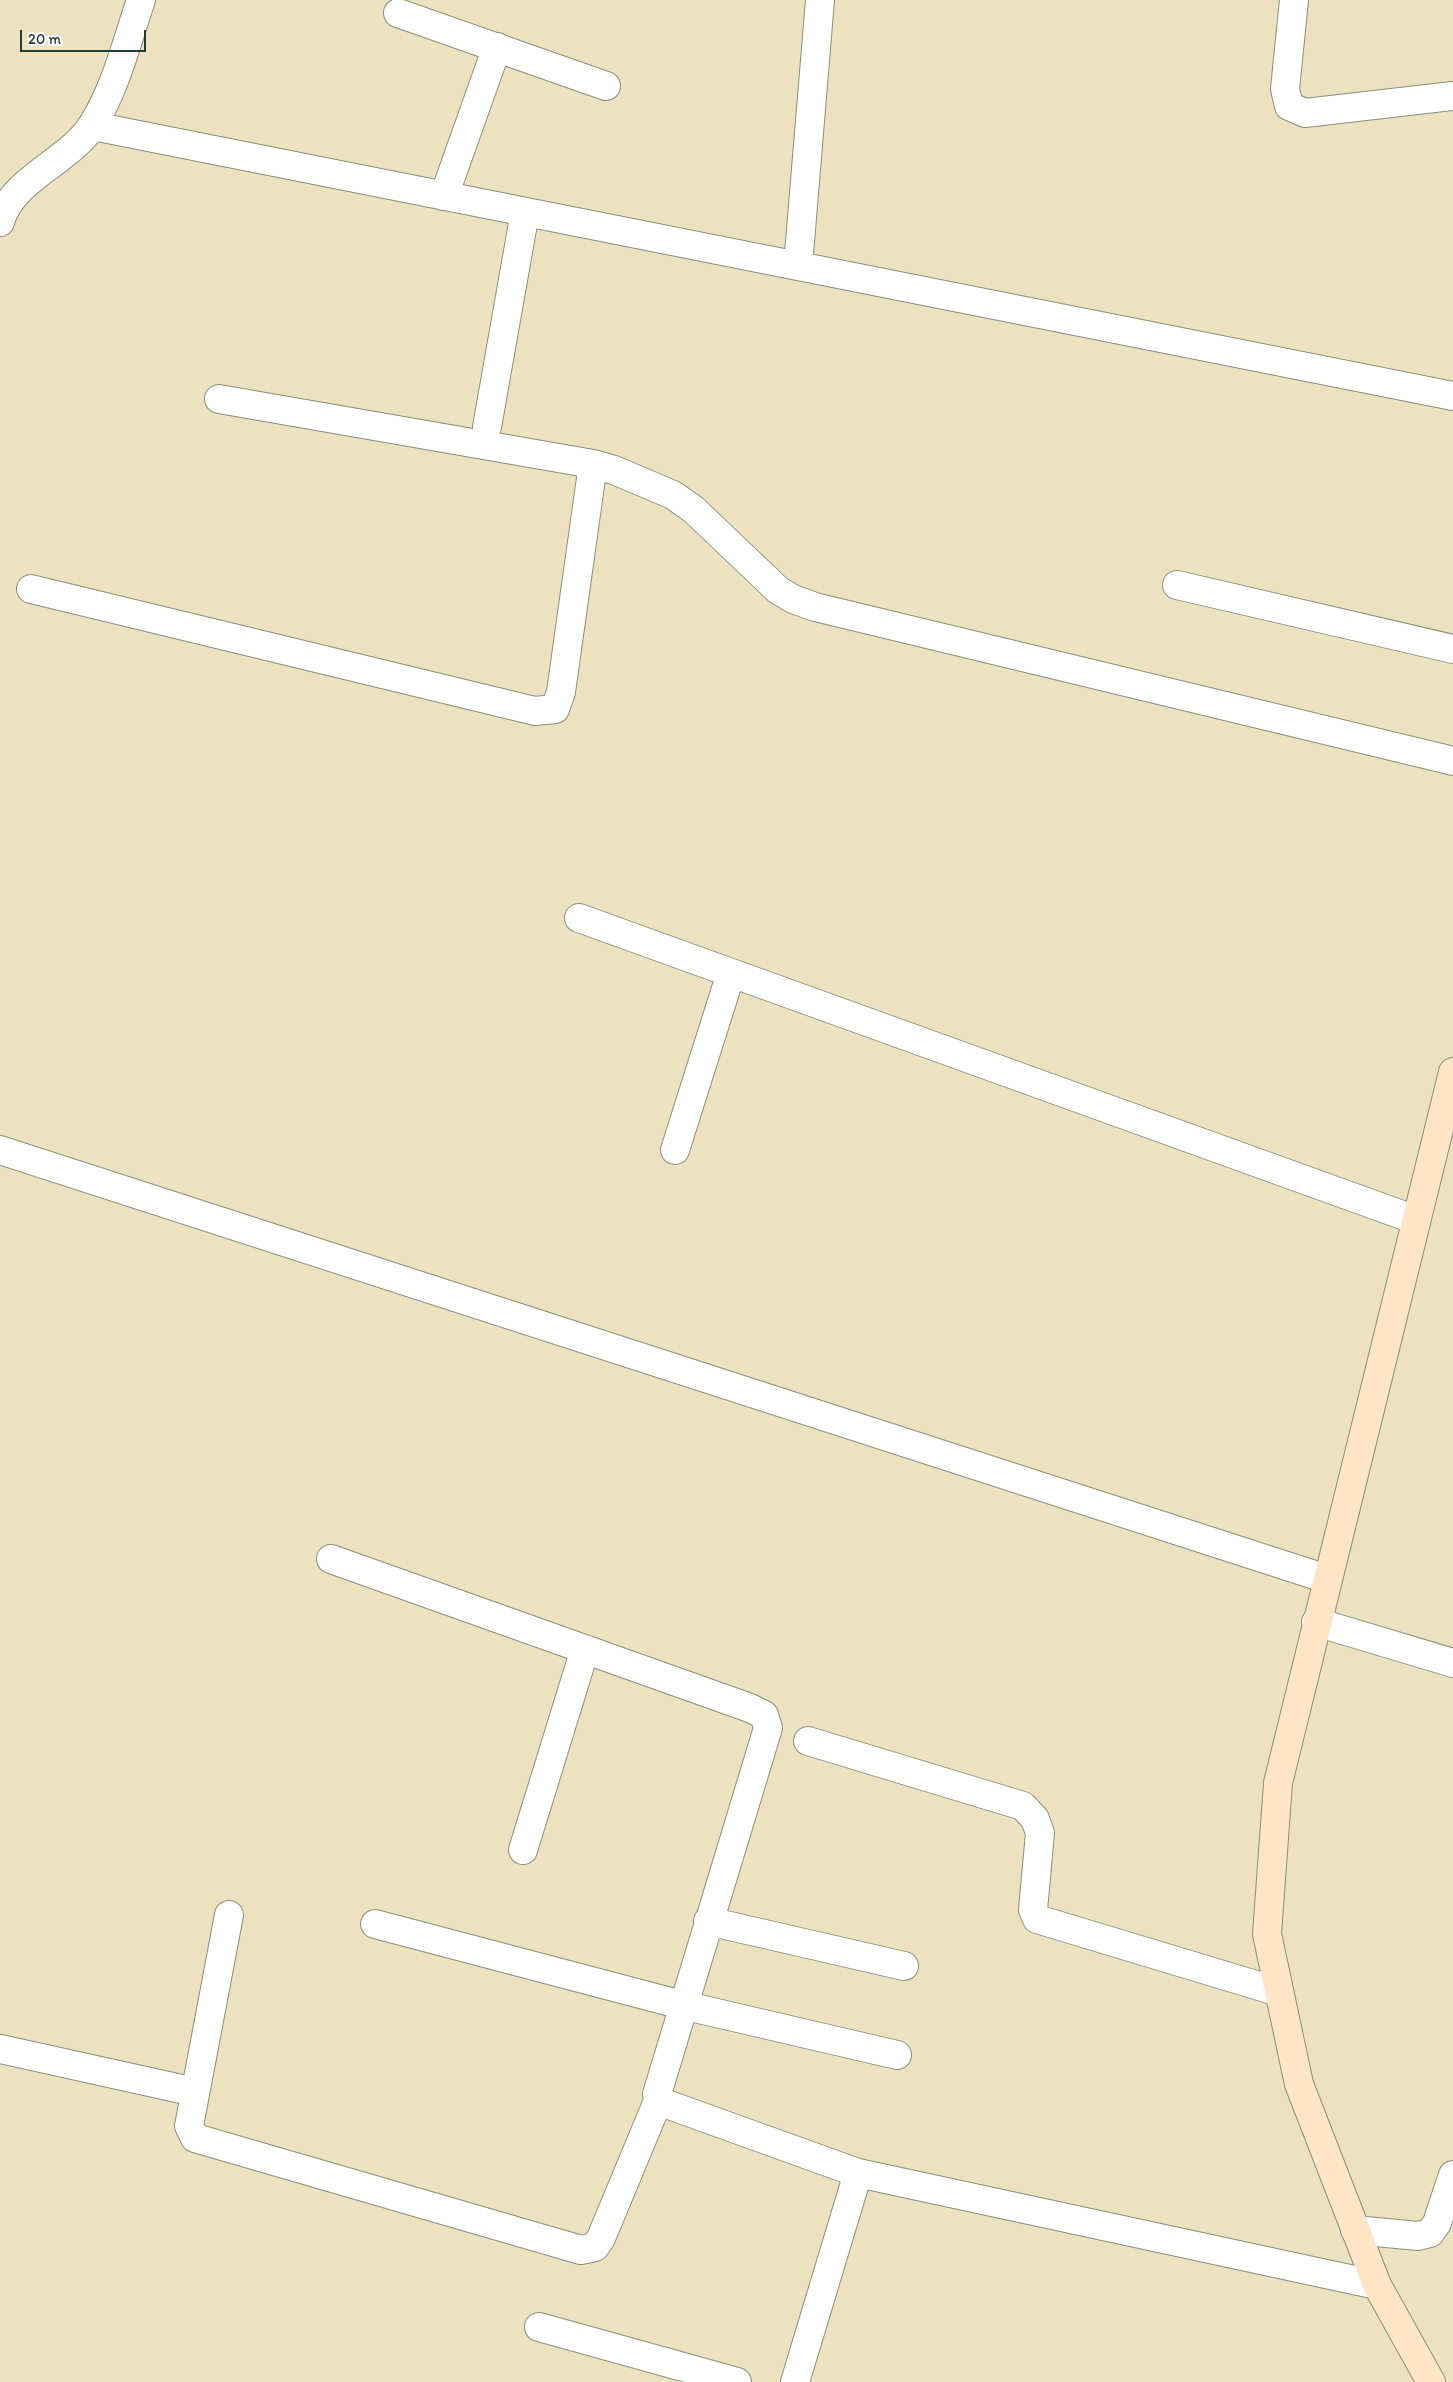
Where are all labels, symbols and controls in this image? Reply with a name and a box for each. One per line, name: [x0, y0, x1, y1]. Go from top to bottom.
scale bar: [22, 20, 149, 52]
text: 20 m: [28, 30, 61, 48]

